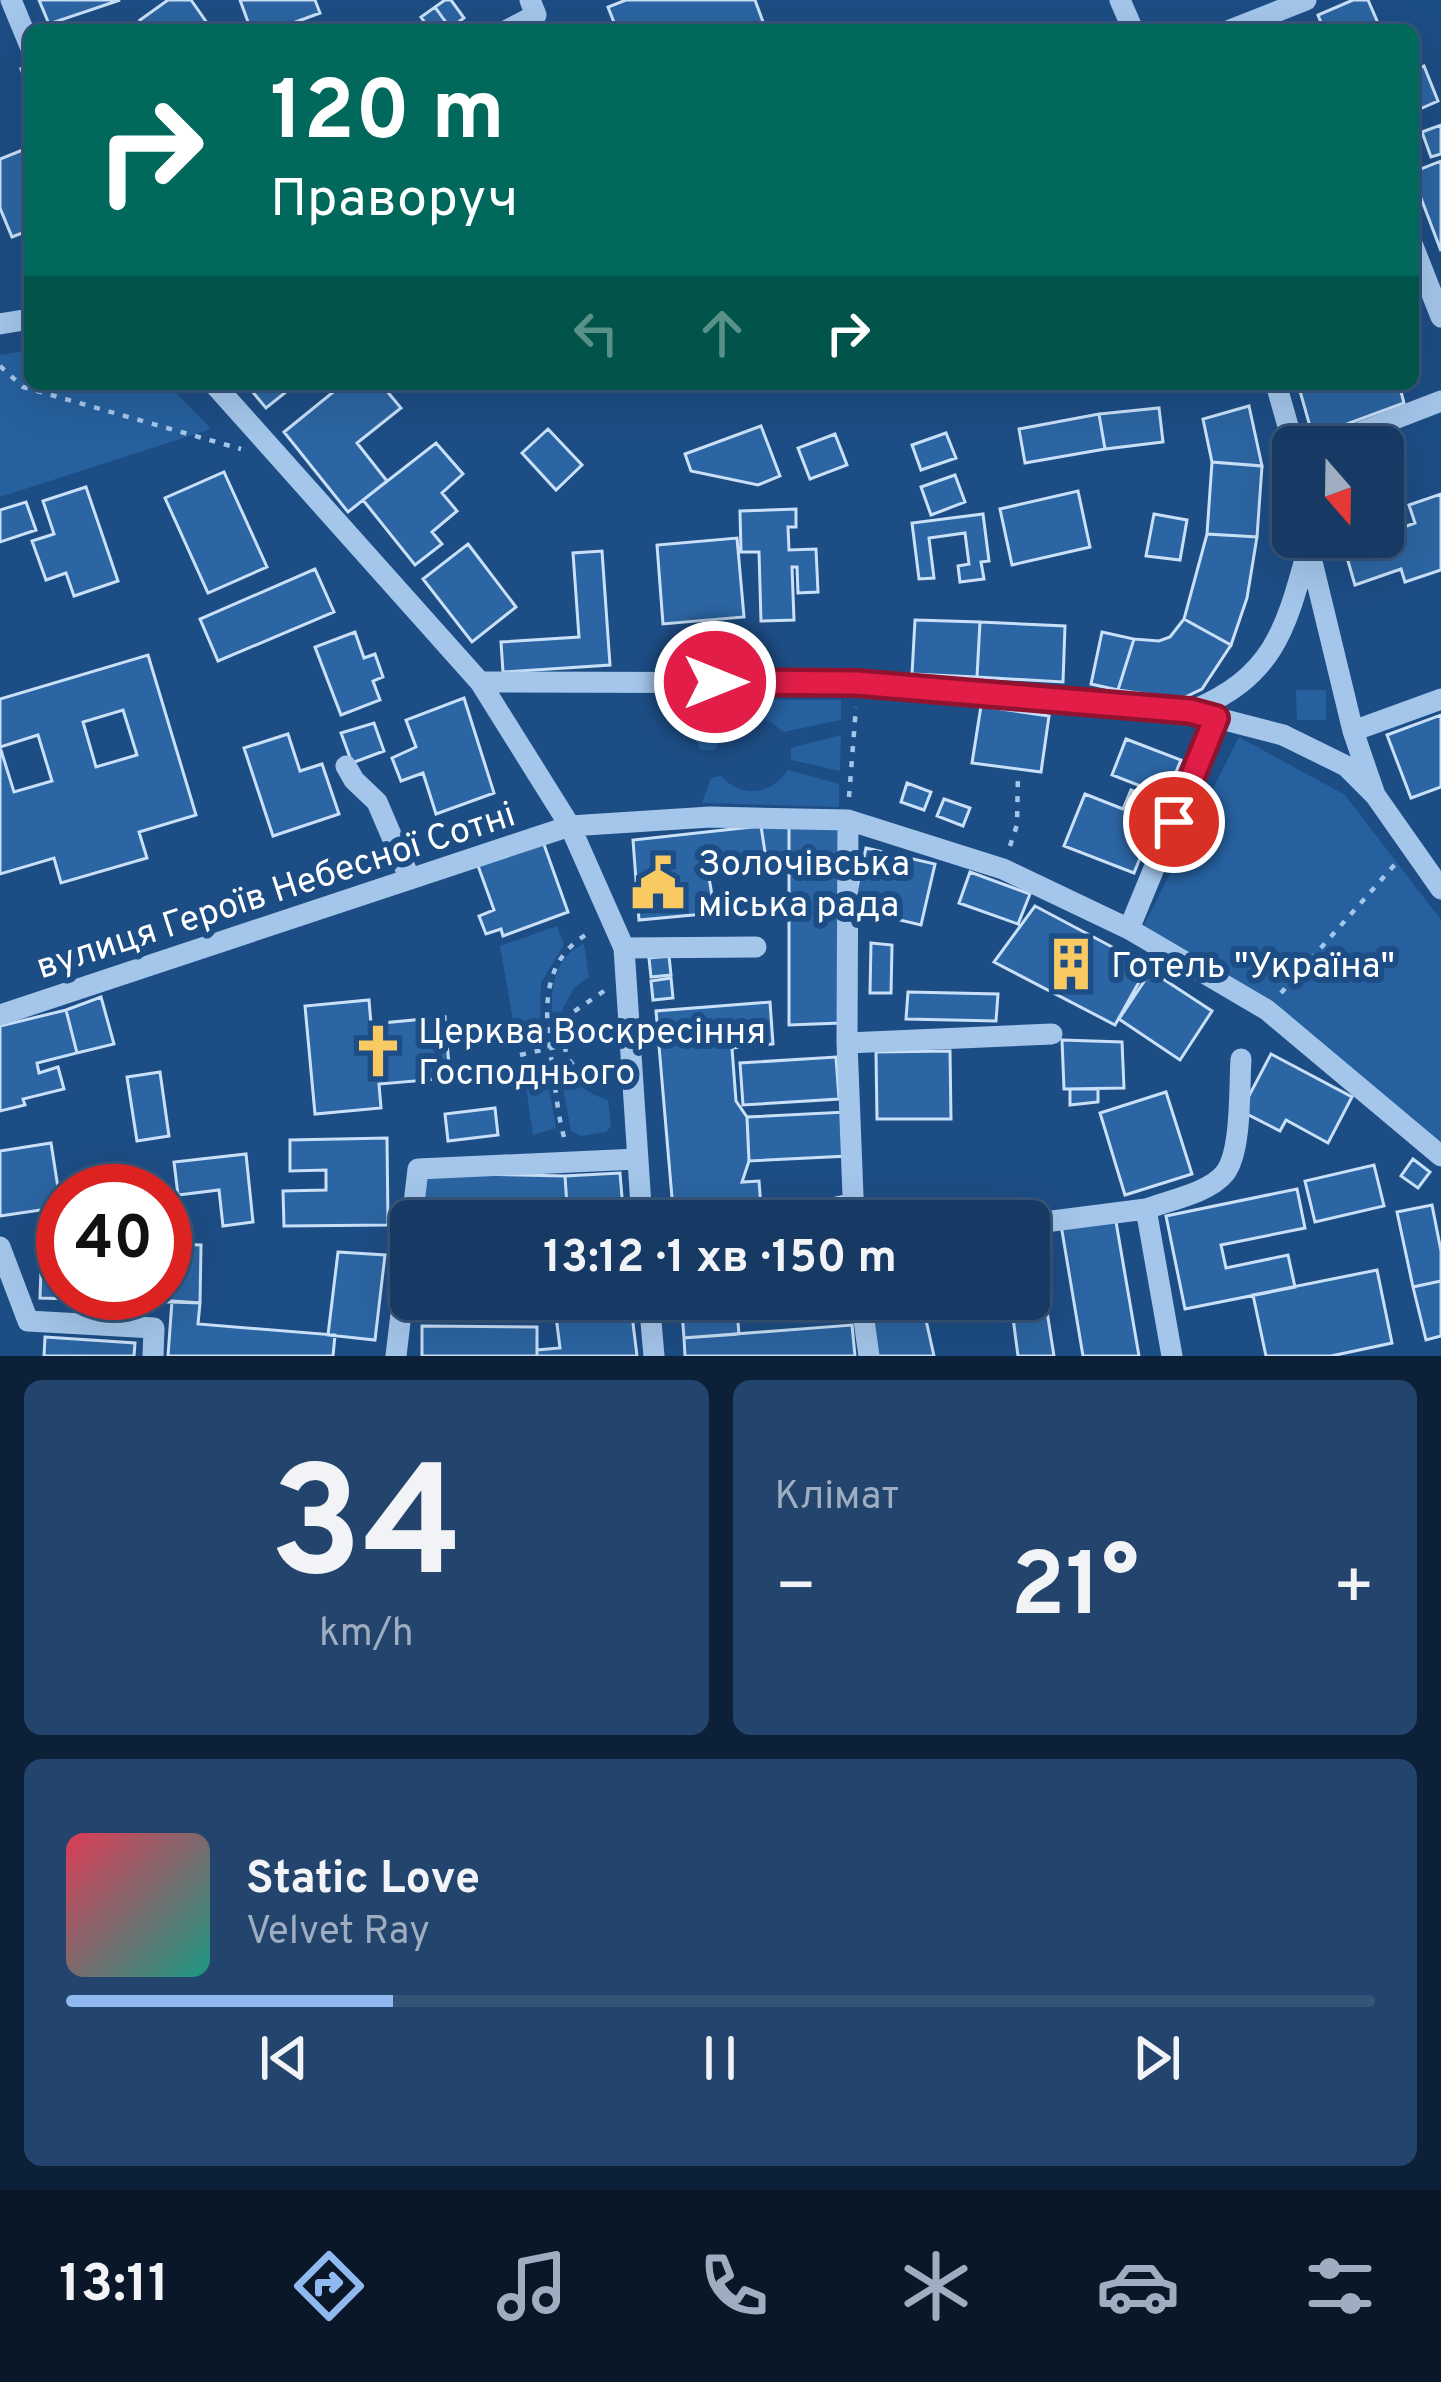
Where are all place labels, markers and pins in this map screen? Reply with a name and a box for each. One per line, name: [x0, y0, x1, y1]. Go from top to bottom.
pin: [1123, 771, 1225, 873]
place label: Золочівська міська рада: [698, 843, 910, 930]
public building icon: Золочівська міська рада: [629, 854, 687, 912]
building icon: Готель "Україна": [1042, 935, 1100, 993]
place label: Готель "Україна": [1111, 945, 1395, 991]
place label: Церква Воскресіння Господнього: [418, 1011, 766, 1098]
church icon: Церква Воскресіння Господнього: [349, 1022, 407, 1080]

